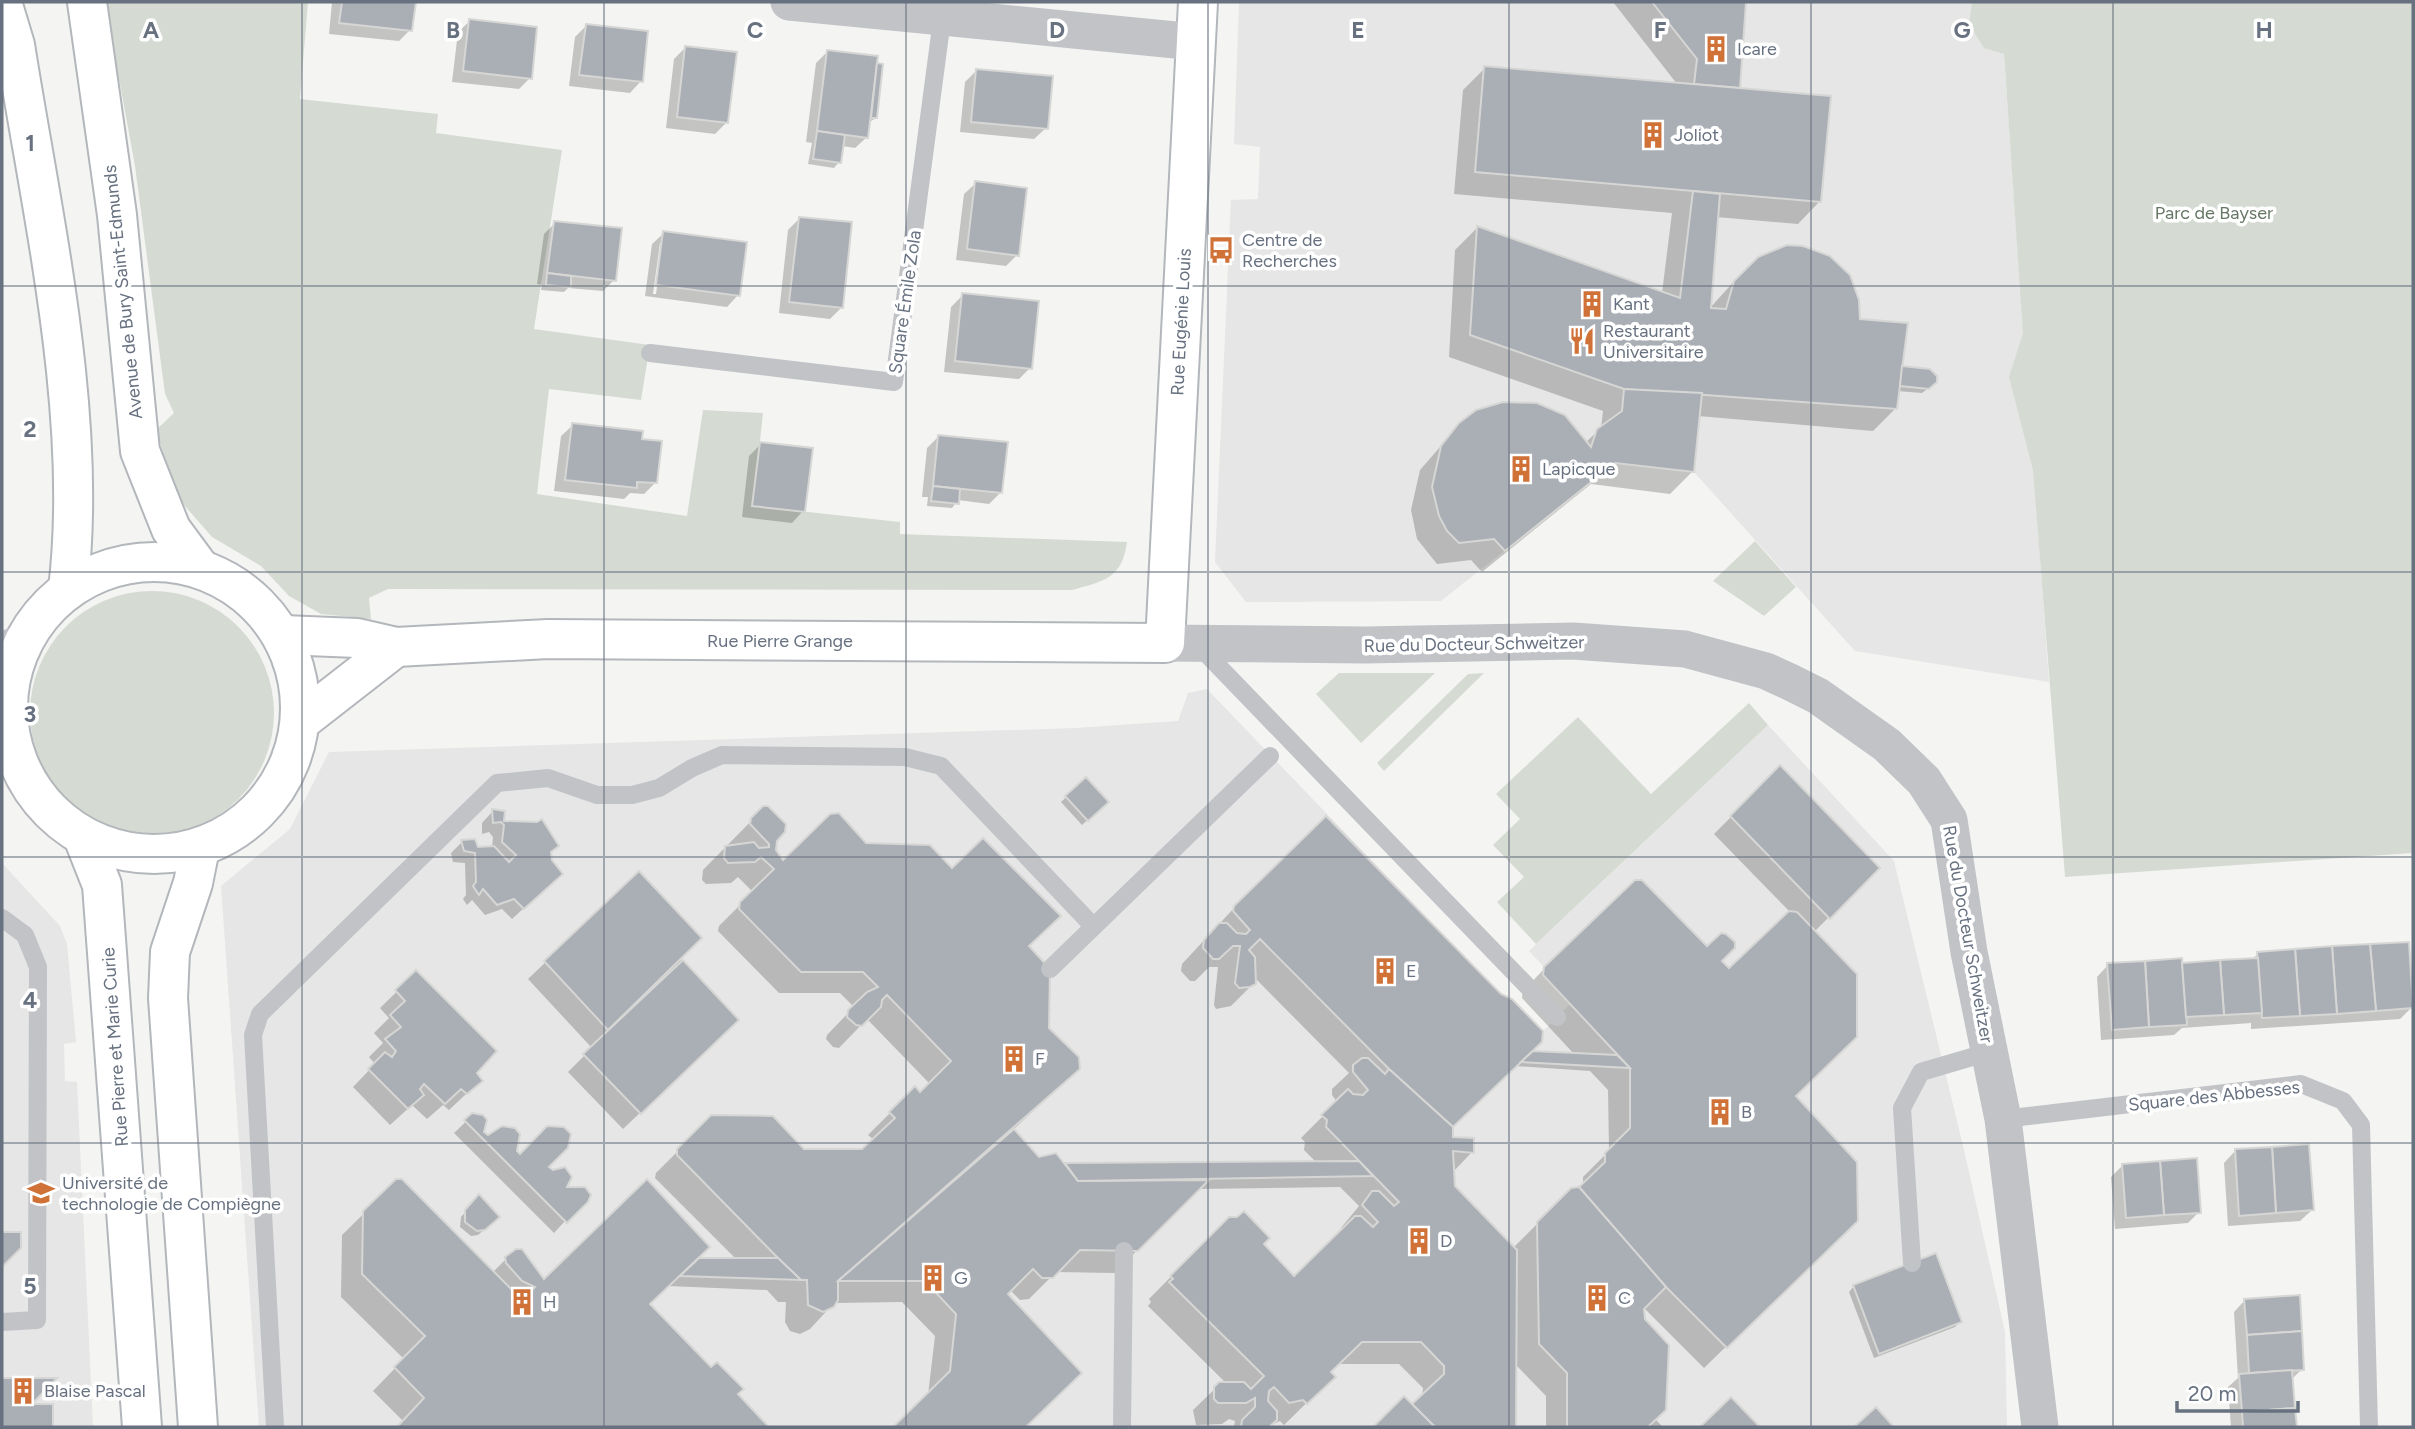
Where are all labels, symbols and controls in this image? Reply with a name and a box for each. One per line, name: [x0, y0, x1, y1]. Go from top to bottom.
text: A: [143, 16, 160, 44]
text: B: [446, 16, 460, 44]
text: C: [747, 16, 764, 44]
text: D: [1049, 16, 1065, 44]
text: E: [1351, 16, 1365, 44]
text: F: [1654, 16, 1667, 44]
text: G: [1953, 16, 1971, 44]
text: H: [2255, 16, 2273, 44]
building icon: Icare: [1701, 34, 1731, 64]
place label: Icare: [1737, 38, 1777, 60]
building icon: Joliot: [1638, 120, 1668, 150]
place label: Joliot: [1674, 124, 1719, 146]
text: 1: [25, 129, 35, 157]
street label: Avenue de Bury Saint-Edmunds: [99, 164, 147, 420]
park label: Parc de Bayser: [2155, 202, 2273, 224]
street label: Square Émile Zola: [884, 229, 926, 375]
place label: Centre de Recherches: [1242, 229, 1337, 272]
bus stop icon: Centre de Recherches: [1206, 235, 1236, 265]
street label: Rue Eugénie Louis: [1166, 248, 1196, 396]
building icon: Kant: [1577, 289, 1607, 319]
place label: Kant: [1613, 293, 1650, 315]
place label: Restaurant Universitaire: [1603, 320, 1704, 363]
restaurant icon: Restaurant Universitaire: [1567, 326, 1597, 356]
text: 2: [23, 415, 37, 443]
building icon: Lapicque: [1506, 454, 1536, 484]
place label: Lapicque: [1542, 458, 1616, 480]
street label: Rue Pierre Grange: [707, 630, 853, 652]
street label: Rue du Docteur Schweitzer: [1364, 631, 1584, 657]
text: 3: [24, 700, 36, 728]
street label: Rue du Docteur Schweitzer: [1938, 824, 1998, 1044]
street label: Rue Pierre et Marie Curie: [97, 947, 133, 1147]
building icon: E: [1370, 956, 1400, 986]
place label: E: [1406, 960, 1417, 982]
text: 4: [23, 986, 37, 1014]
building icon: F: [999, 1044, 1029, 1074]
place label: F: [1035, 1048, 1045, 1070]
street label: Square des Abbesses: [2127, 1076, 2301, 1116]
building icon: B: [1705, 1097, 1735, 1127]
place label: B: [1741, 1101, 1752, 1123]
place label: Université de technologie de Compiègne: [62, 1172, 281, 1215]
school or university icon: Université de technologie de Compiègne: [26, 1178, 56, 1208]
building icon: D: [1404, 1226, 1434, 1256]
place label: D: [1440, 1230, 1452, 1252]
building icon: G: [918, 1263, 948, 1293]
place label: G: [954, 1267, 968, 1289]
text: 5: [23, 1272, 37, 1300]
building icon: C: [1582, 1283, 1612, 1313]
building icon: H: [507, 1287, 537, 1317]
place label: C: [1618, 1287, 1631, 1309]
place label: H: [543, 1291, 557, 1313]
scale bar: [2177, 1370, 2298, 1414]
building icon: Blaise Pascal: [8, 1376, 38, 1406]
place label: Blaise Pascal: [44, 1380, 146, 1402]
text: 20 m: [2188, 1381, 2236, 1406]

